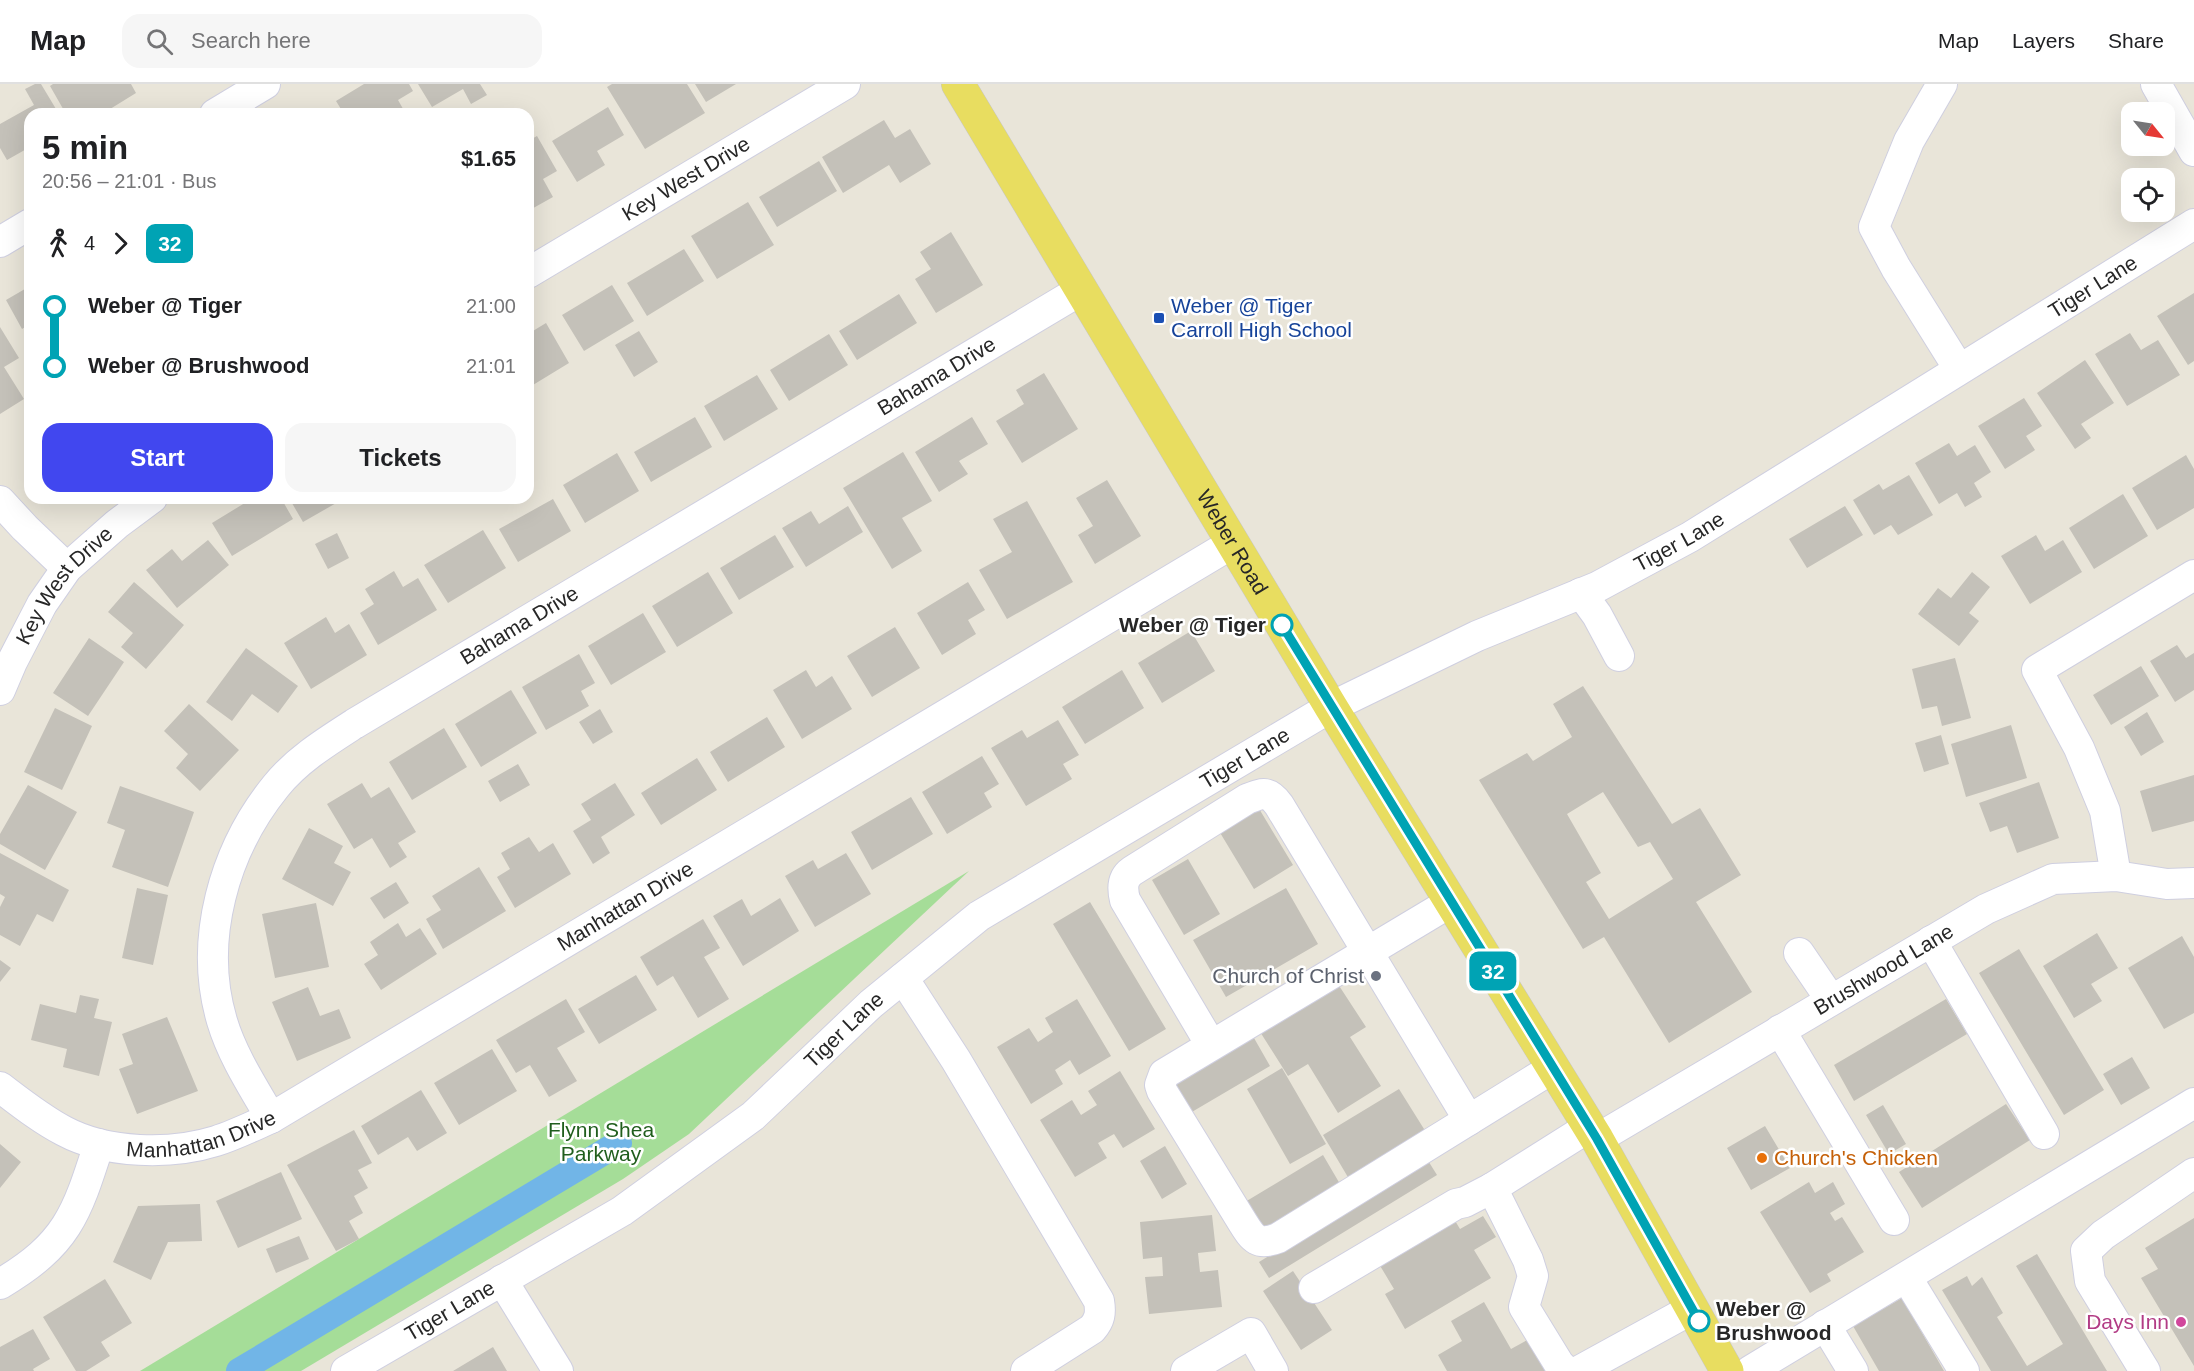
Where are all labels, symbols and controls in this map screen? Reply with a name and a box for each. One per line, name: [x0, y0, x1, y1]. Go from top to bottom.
search box: [122, 14, 542, 68]
text: Map: [30, 25, 86, 56]
icon: search: [143, 25, 176, 58]
text: Search here: [191, 28, 311, 53]
text: Map: [1938, 29, 1979, 52]
text: Layers: [2012, 29, 2075, 52]
text: Share: [2108, 29, 2164, 52]
north arrow: [2121, 102, 2175, 156]
map controls: [2121, 102, 2175, 222]
text: 5 min: [42, 129, 128, 166]
street label: Key West Drive: [618, 131, 754, 225]
text: $1.65: [461, 146, 516, 171]
button: locate: [2121, 168, 2175, 222]
text: 20:56 – 21:01 · Bus: [42, 170, 217, 192]
icon: walk: [42, 227, 75, 260]
icon: forward: [104, 227, 137, 260]
text: 4: [84, 232, 95, 254]
text: 32: [158, 232, 181, 255]
street label: Tiger Lane: [2044, 250, 2141, 322]
text: Weber @ Tiger: [88, 293, 242, 318]
place label: Weber @ Tiger Carroll High School: [1171, 294, 1352, 341]
text: 21:00: [466, 295, 516, 317]
marker: Weber @ Tiger Carroll High School: [1152, 311, 1166, 325]
street label: Bahama Drive: [873, 332, 999, 420]
text: Weber @ Brushwood: [88, 353, 310, 378]
text: 21:01: [466, 355, 516, 377]
button: Start: [42, 423, 273, 492]
button: Tickets: [285, 423, 516, 492]
street label: Weber Road: [1193, 486, 1273, 598]
street label: Tiger Lane: [1630, 507, 1728, 576]
street label: Key West Drive: [11, 522, 117, 648]
street label: Bahama Drive: [456, 581, 582, 669]
place label: Weber @ Tiger: [1119, 613, 1266, 636]
marker: Weber @ Tiger: [1271, 614, 1293, 636]
street label: Tiger Lane: [1196, 722, 1293, 793]
street label: Manhattan Drive: [553, 856, 697, 955]
street label: Brushwood Lane: [1810, 919, 1957, 1019]
line badge: 32: [1466, 952, 1520, 990]
text: 32: [1481, 960, 1505, 983]
place label: Church of Christ: [1212, 964, 1364, 987]
marker: Church of Christ: [1369, 969, 1383, 983]
street label: Tiger Lane: [799, 987, 887, 1072]
street label: Manhattan Drive: [126, 1105, 279, 1161]
park label: Flynn Shea Parkway: [548, 1118, 654, 1165]
place label: Church's Chicken: [1774, 1146, 1938, 1169]
marker: Church's Chicken: [1755, 1151, 1769, 1165]
street label: Tiger Lane: [401, 1275, 498, 1345]
place label: Weber @ Brushwood: [1716, 1297, 1832, 1344]
marker: Weber @ Brushwood: [1688, 1310, 1710, 1332]
place label: Days Inn: [2086, 1310, 2169, 1333]
marker: Days Inn: [2174, 1315, 2188, 1329]

